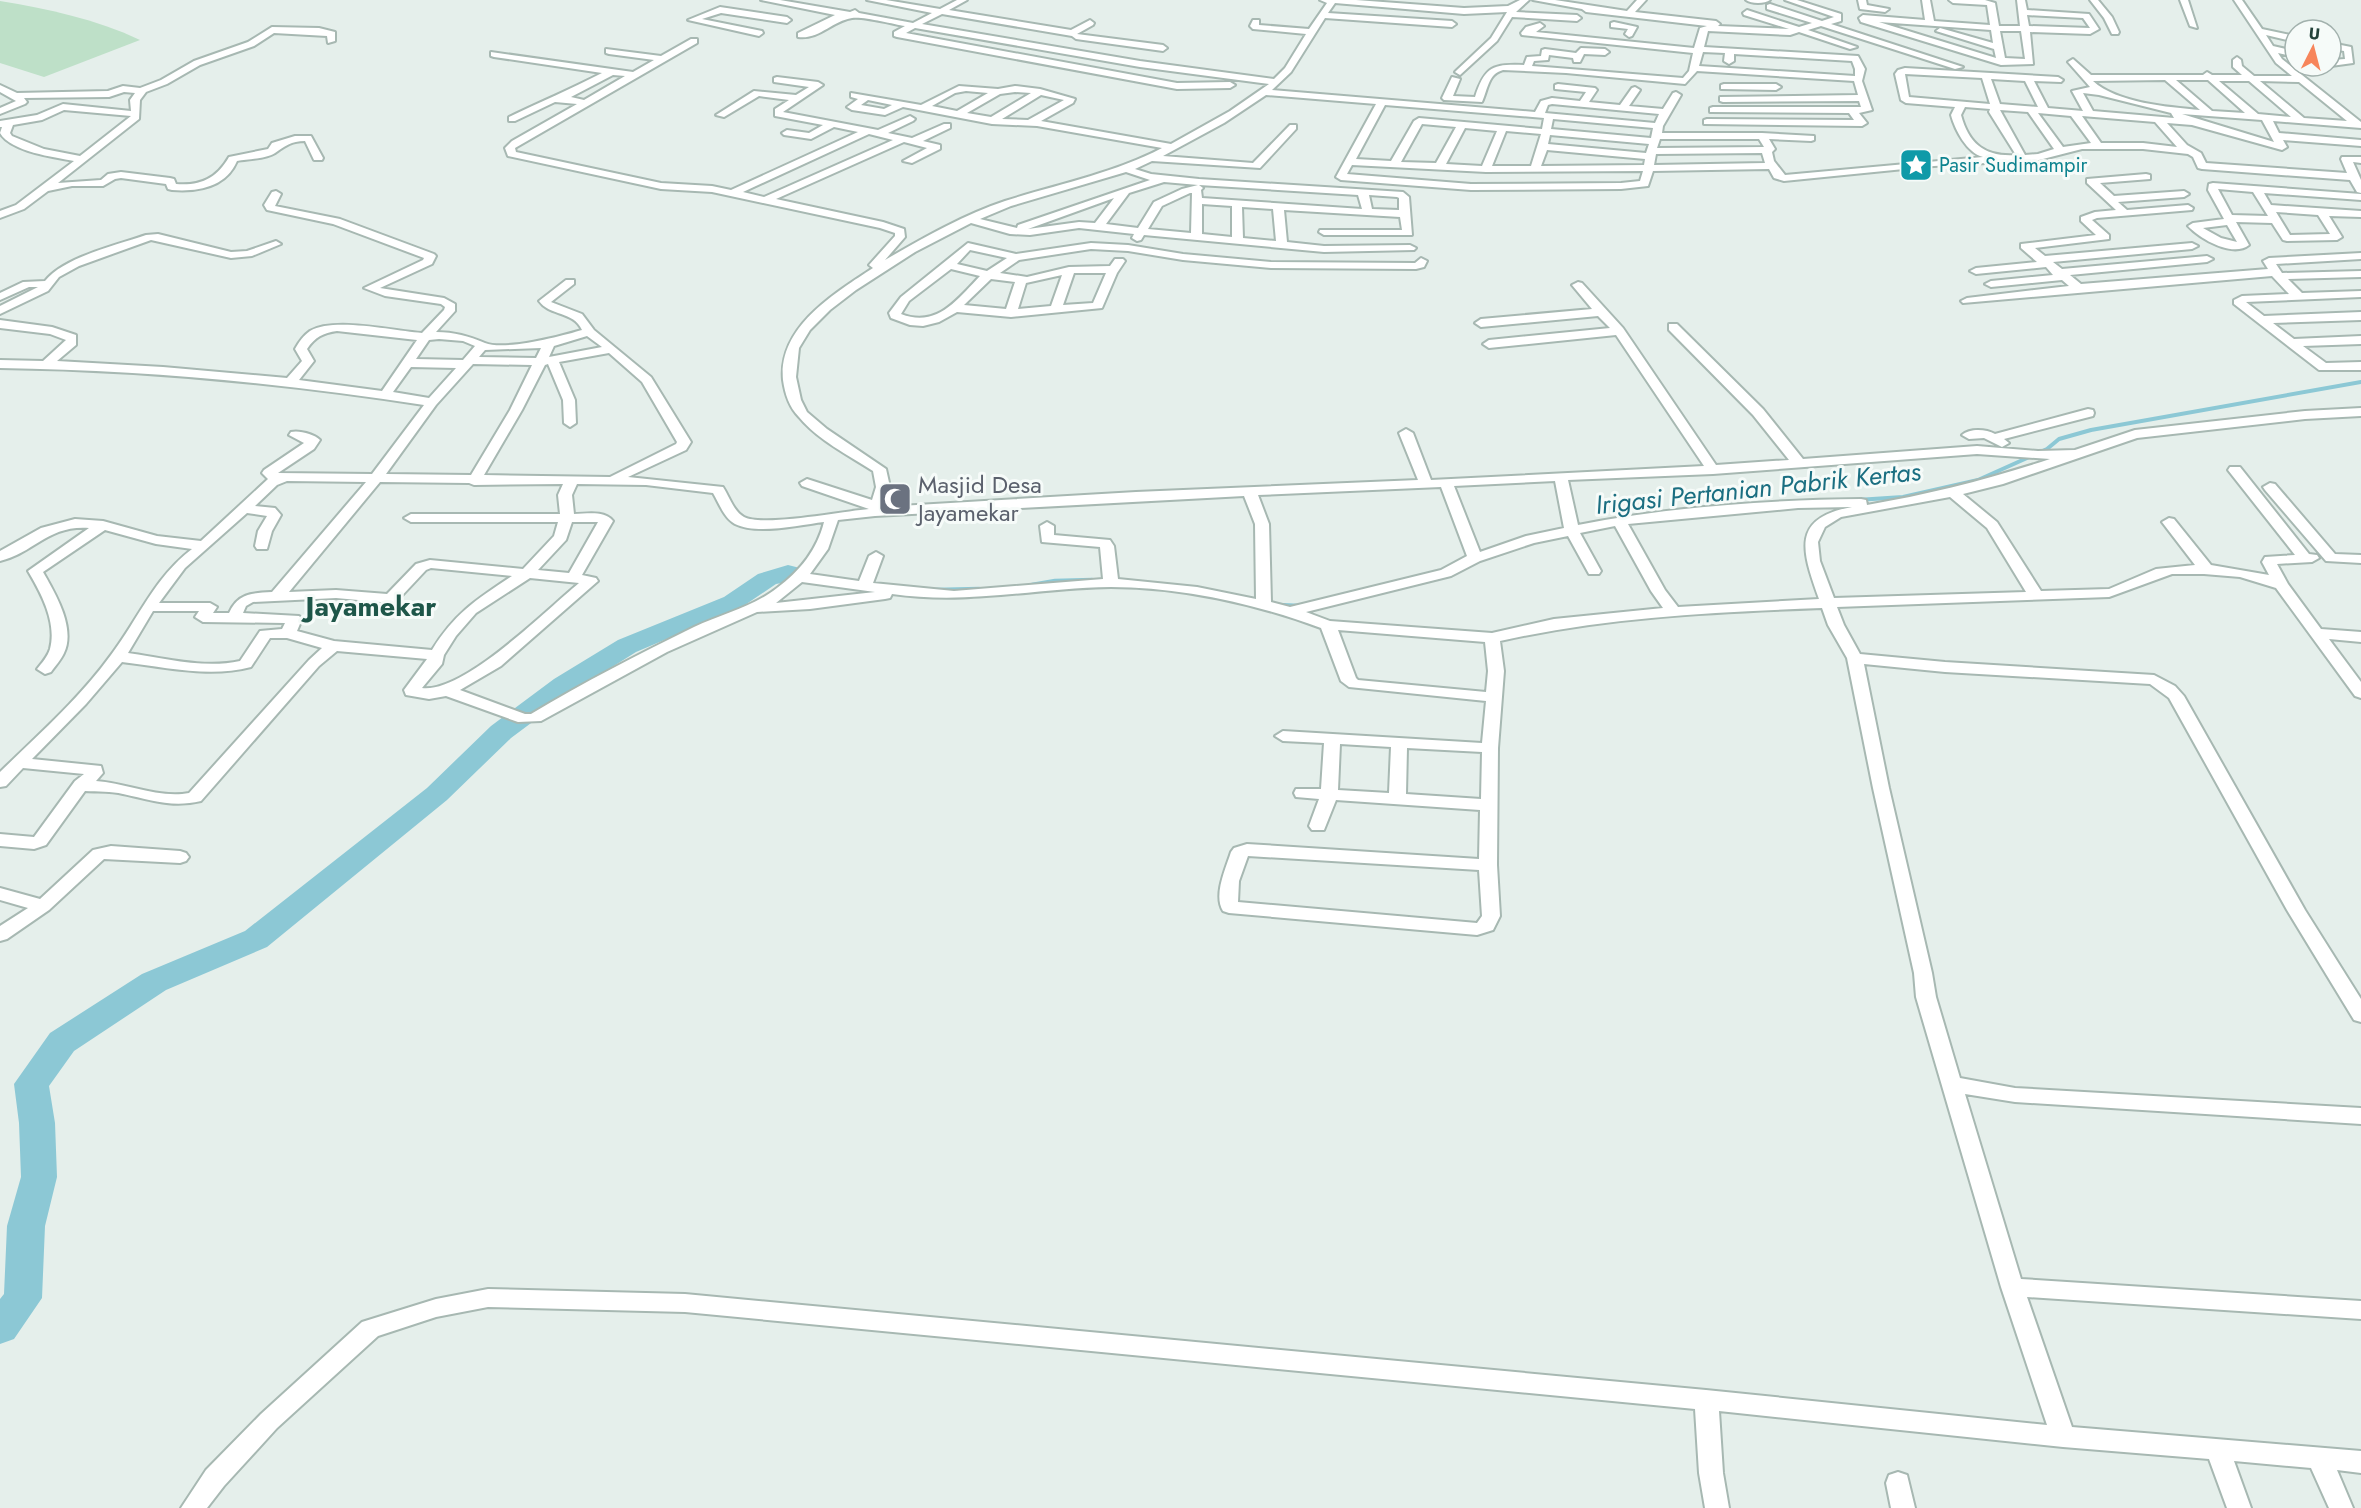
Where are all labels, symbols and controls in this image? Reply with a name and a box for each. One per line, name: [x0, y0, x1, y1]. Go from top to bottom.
north arrow: [2283, 18, 2343, 78]
text: U: [2308, 22, 2321, 46]
place icon: Pasir Sudimampir: [1898, 147, 1934, 183]
place label: Pasir Sudimampir: [1939, 151, 2088, 180]
water label: Irigasi Pertanian Pabrik Kertas: [1594, 452, 1923, 524]
place label: Masjid Desa Jayamekar: [915, 467, 1042, 530]
mosque icon: Masjid Desa Jayamekar: [877, 481, 913, 517]
district label: Jayamekar: [301, 587, 436, 626]

